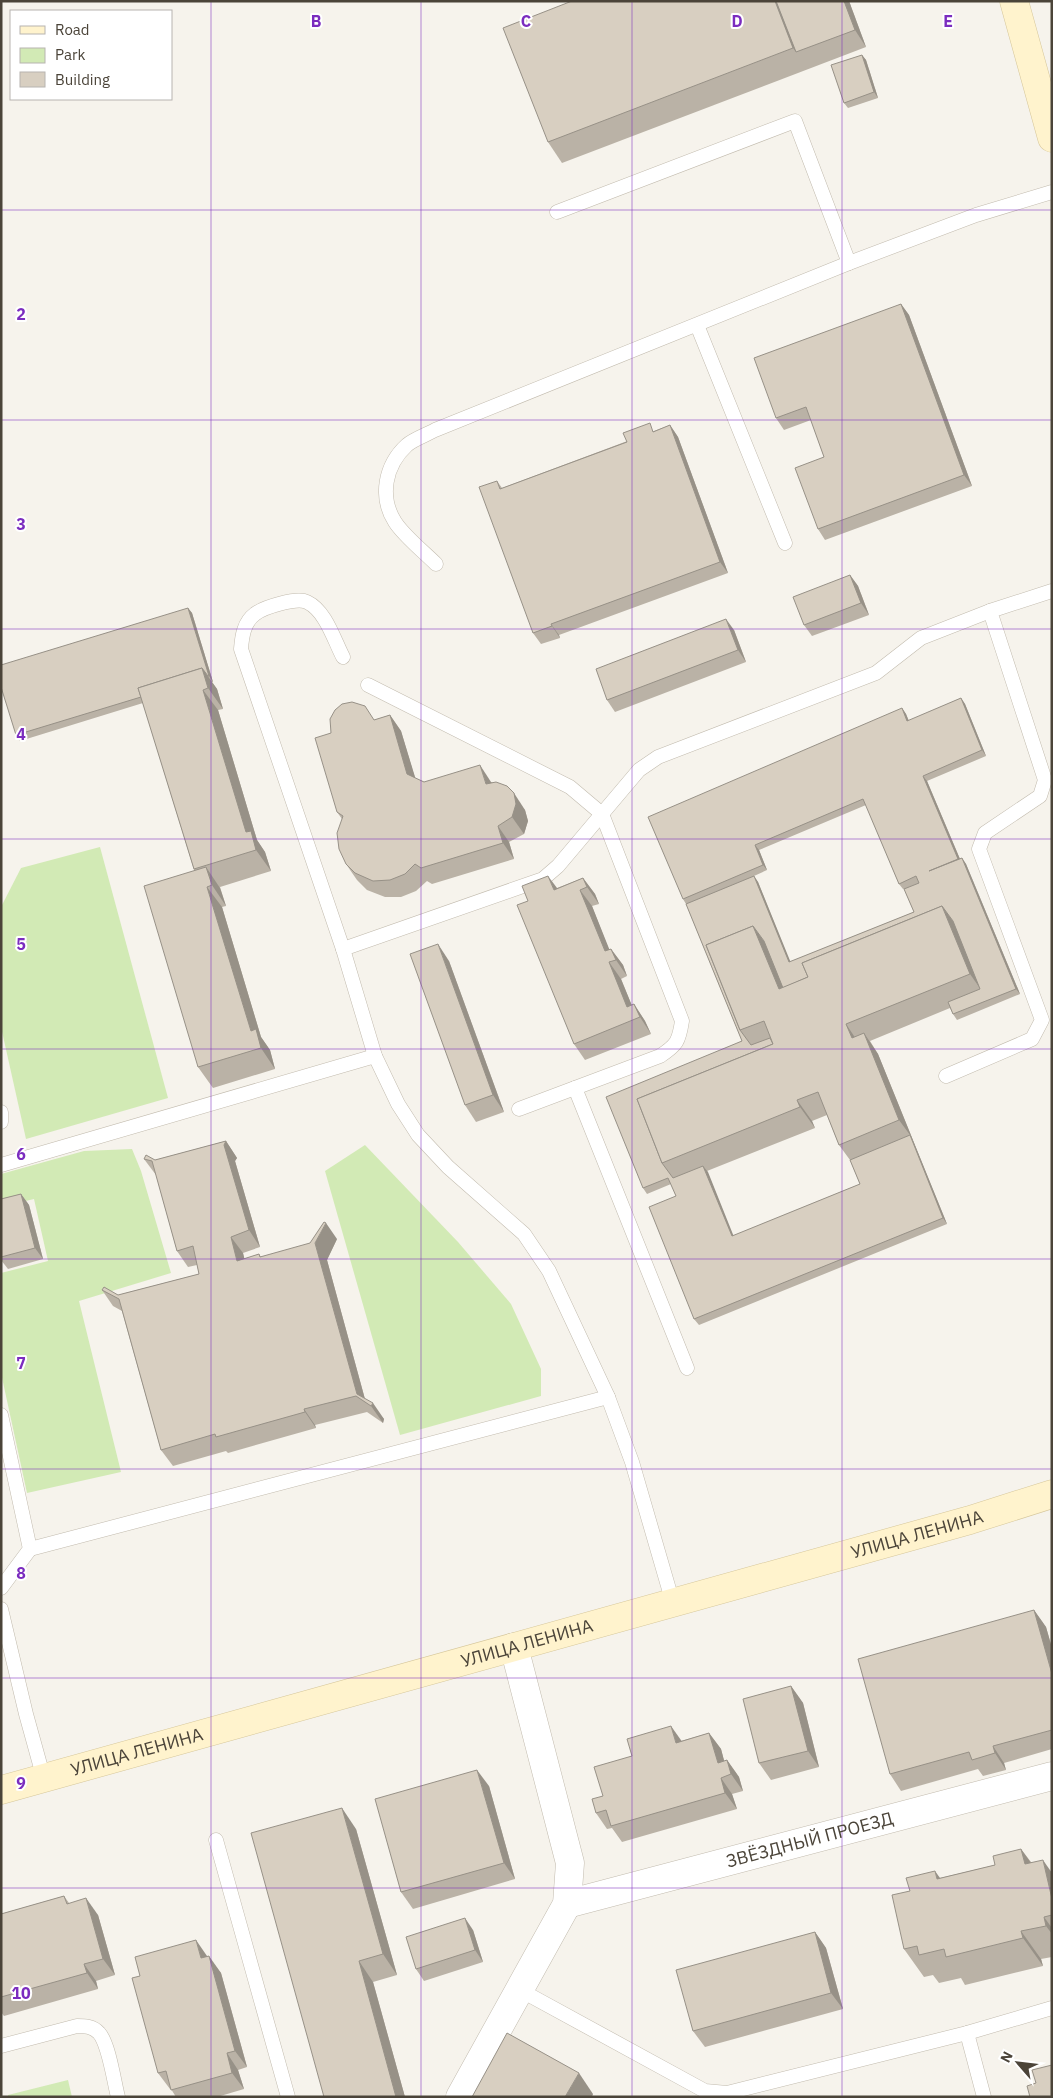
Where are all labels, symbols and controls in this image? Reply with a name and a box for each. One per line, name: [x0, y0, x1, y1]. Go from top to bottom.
legend: [10, 10, 172, 100]
text: B: [311, 11, 322, 31]
text: C: [521, 11, 531, 31]
text: D: [731, 11, 743, 31]
text: E: [943, 11, 953, 31]
text: Road: [55, 20, 90, 39]
text: Park: [55, 45, 85, 64]
text: Building: [55, 70, 110, 89]
text: 2: [16, 304, 26, 324]
text: 3: [16, 514, 26, 534]
text: 4: [16, 724, 26, 744]
text: 5: [16, 934, 26, 954]
text: 6: [16, 1144, 26, 1164]
text: 7: [16, 1353, 26, 1373]
street label: УЛИЦА ЛЕНИНА: [848, 1504, 986, 1564]
text: 8: [16, 1563, 26, 1583]
street label: УЛИЦА ЛЕНИНА: [458, 1613, 596, 1672]
street label: УЛИЦА ЛЕНИНА: [68, 1722, 206, 1781]
text: 9: [16, 1773, 26, 1793]
street label: ЗВЁЗДНЫЙ ПРОЕЗД: [723, 1806, 896, 1873]
text: 10: [11, 1983, 31, 2003]
north arrow: [993, 2038, 1043, 2088]
text: N: [996, 2048, 1017, 2066]

